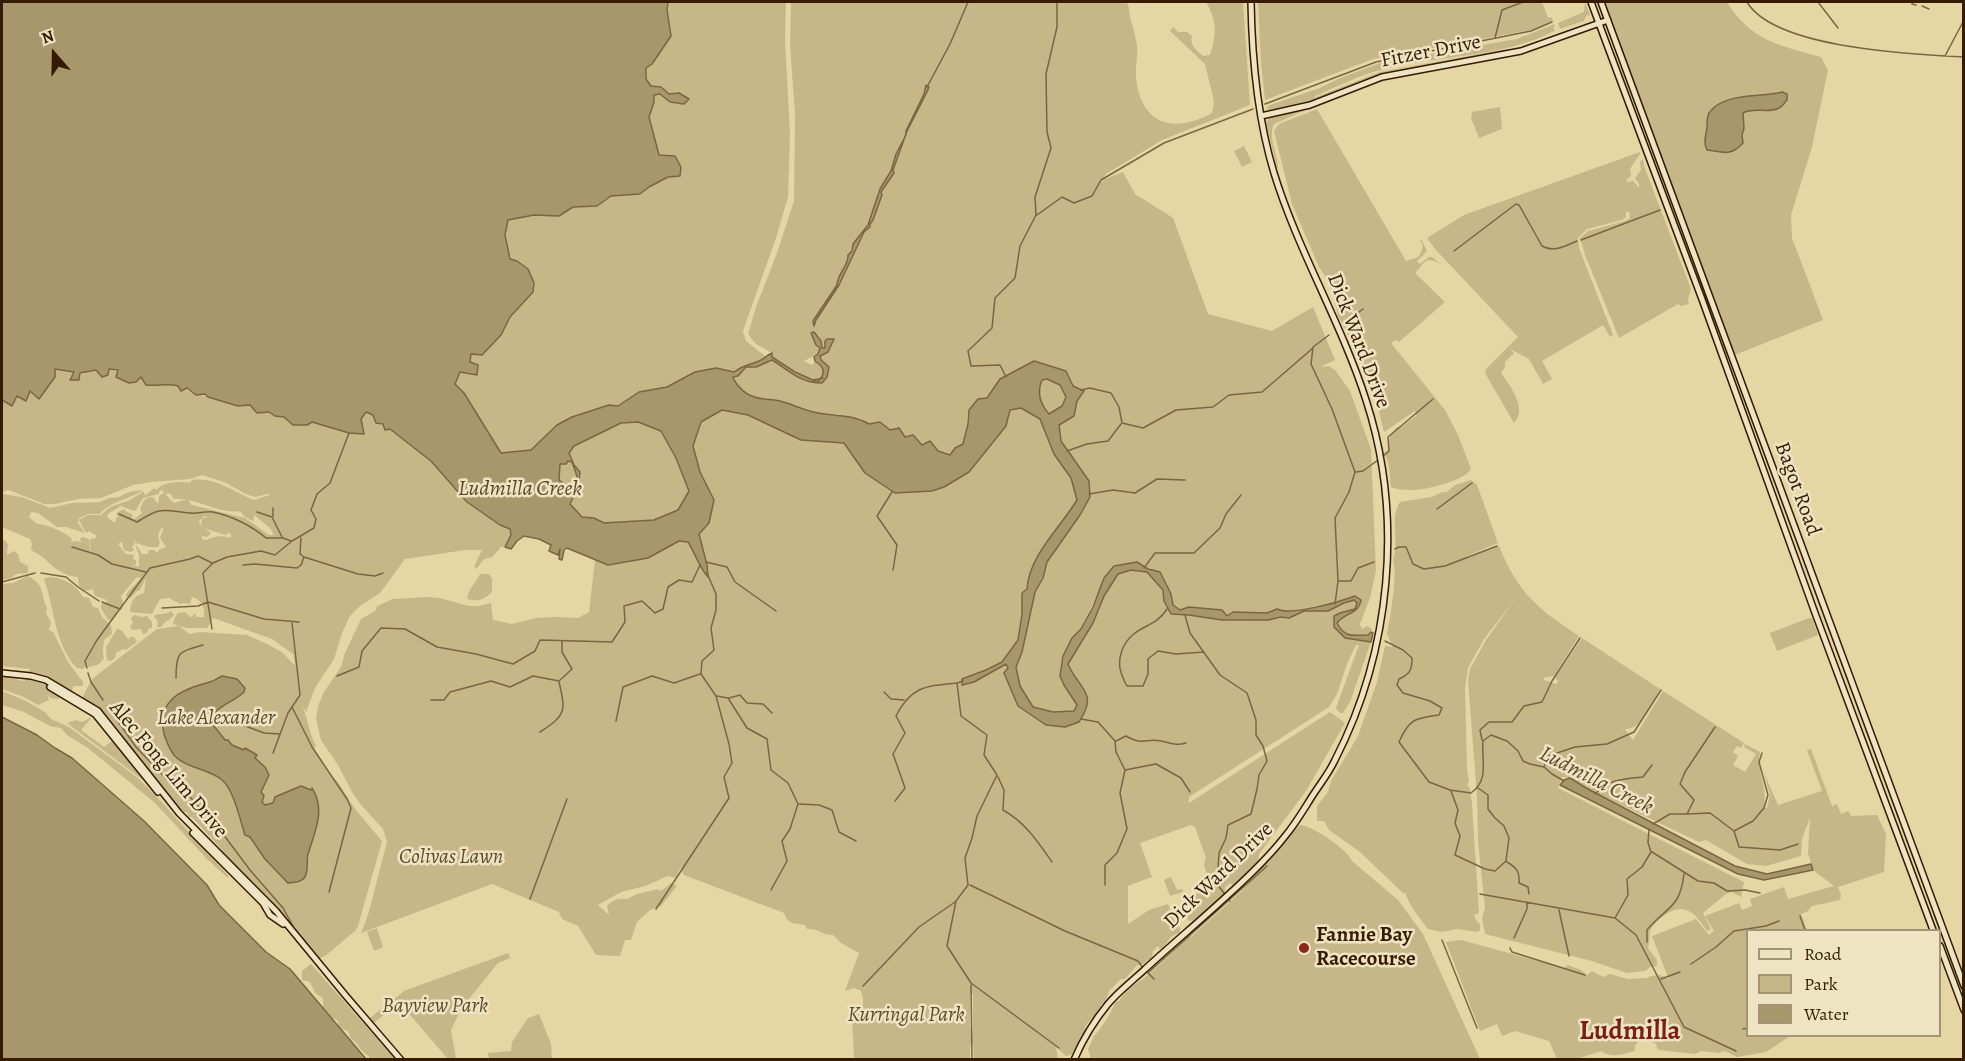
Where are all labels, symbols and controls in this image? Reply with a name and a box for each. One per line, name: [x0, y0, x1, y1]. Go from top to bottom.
north arrow: [24, 24, 84, 84]
text: N: [39, 25, 57, 49]
street label: Fitzer Drive: [1379, 30, 1483, 74]
street label: Dick Ward Drive: [1321, 270, 1395, 412]
street label: Bagot Road: [1768, 439, 1826, 539]
water label: Ludmilla Creek: [458, 477, 582, 503]
street label: Alec Fong Lim Drive: [103, 696, 233, 844]
park label: Lake Alexander: [157, 706, 275, 732]
water label: Ludmilla Creek: [1535, 741, 1657, 821]
street label: Dick Ward Drive: [1159, 818, 1279, 934]
park label: Colivas Lawn: [399, 845, 503, 871]
place label: Fannie Bay Racecourse: [1316, 923, 1416, 973]
legend: [1746, 929, 1941, 1037]
marker: Fannie Bay Racecourse: [1297, 941, 1311, 955]
text: Road: [1804, 942, 1841, 966]
text: Park: [1804, 972, 1838, 996]
park label: Bayview Park: [382, 994, 488, 1020]
text: Water: [1804, 1002, 1849, 1026]
park label: Kurringal Park: [847, 1003, 965, 1029]
district label: Ludmilla: [1579, 1016, 1681, 1048]

